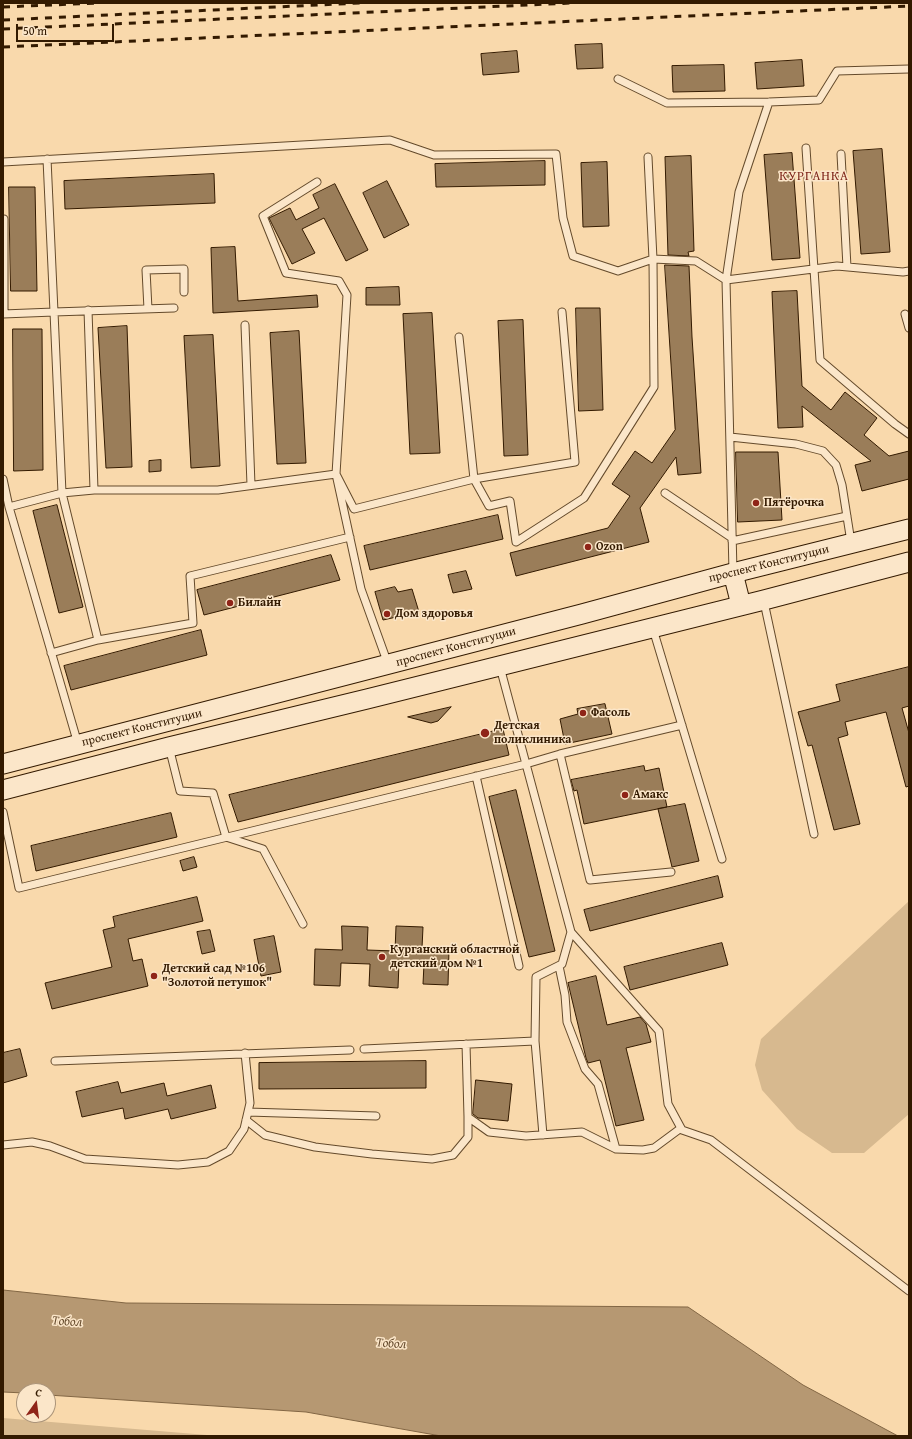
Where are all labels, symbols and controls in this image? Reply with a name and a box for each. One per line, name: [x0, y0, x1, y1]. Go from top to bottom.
scale bar: [18, 16, 116, 42]
text: 50 m: [23, 22, 47, 39]
district label: КУРГАНКА: [779, 169, 849, 185]
place label: Пятёрочка: [764, 496, 824, 510]
marker: Пятёрочка: [751, 498, 761, 508]
place label: Ozon: [596, 540, 623, 554]
marker: Ozon: [583, 542, 593, 552]
street label: проспект Конституции: [707, 542, 831, 586]
place label: Билайн: [238, 596, 281, 610]
marker: Билайн: [225, 598, 235, 608]
place label: Дом здоровья: [395, 607, 473, 621]
marker: Дом здоровья: [382, 609, 392, 619]
street label: проспект Конституции: [394, 624, 518, 670]
street label: проспект Конституции: [80, 706, 204, 750]
place label: Фасоль: [591, 706, 630, 720]
marker: Фасоль: [578, 708, 588, 718]
place label: Детская поликлиника: [494, 719, 571, 747]
marker: Детская поликлиника: [479, 727, 491, 739]
place label: Амакс: [633, 788, 668, 802]
marker: Амакс: [620, 790, 630, 800]
place label: Курганский областной детский дом №1: [390, 943, 520, 971]
marker: Курганский областной детский дом №1: [377, 952, 387, 962]
place label: Детский сад №106 "Золотой петушок": [162, 962, 272, 990]
marker: Детский сад №106 "Золотой петушок": [149, 971, 159, 981]
water label: Тобол: [51, 1313, 83, 1331]
water label: Тобол: [375, 1335, 407, 1353]
north arrow: [16, 1383, 56, 1423]
text: С: [34, 1384, 44, 1401]

